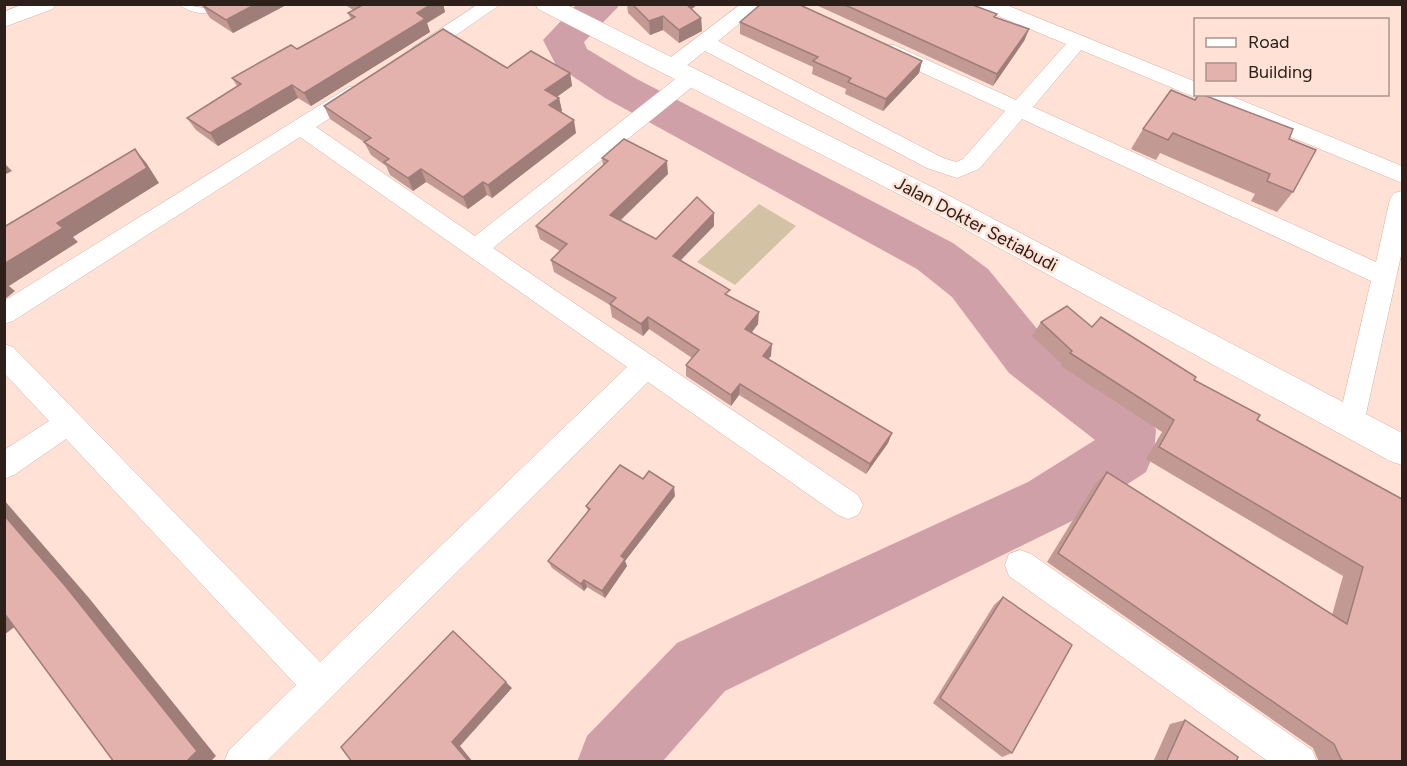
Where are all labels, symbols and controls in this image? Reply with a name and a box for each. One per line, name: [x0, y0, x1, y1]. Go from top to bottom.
legend: [1194, 18, 1389, 96]
text: Road: [1248, 31, 1289, 53]
text: Building: [1248, 61, 1313, 83]
street label: Jalan Dokter Setiabudi: [891, 172, 1061, 276]

